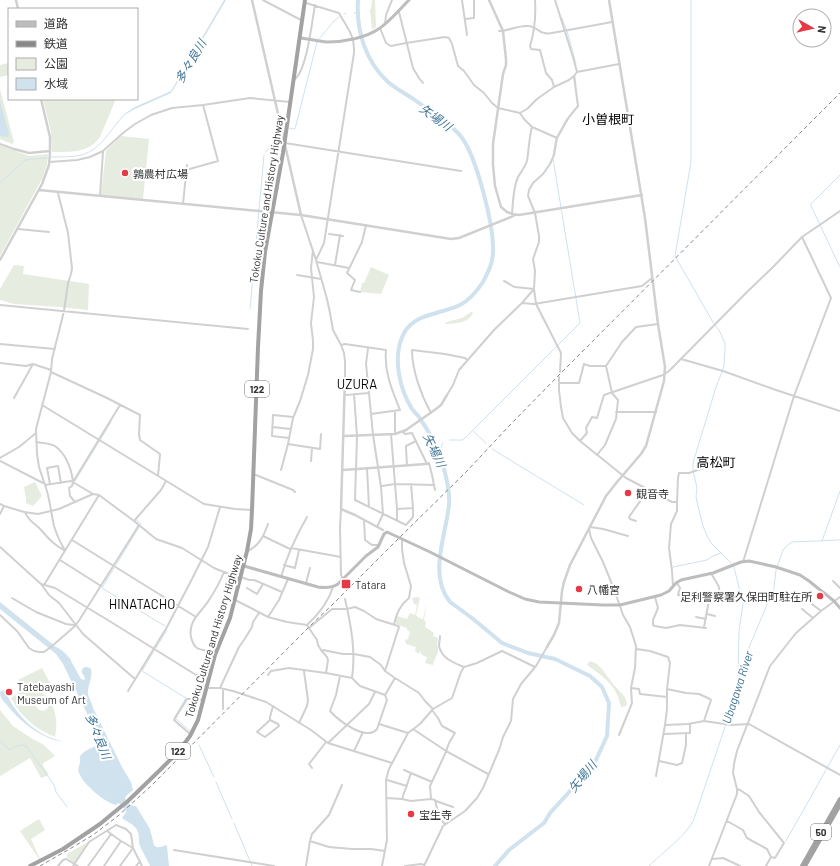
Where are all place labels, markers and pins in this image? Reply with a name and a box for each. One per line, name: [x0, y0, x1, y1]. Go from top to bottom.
place label: 鶉農村広場: [133, 167, 188, 180]
marker: 鶉農村広場: [120, 168, 130, 178]
place label: 観音寺: [636, 487, 669, 500]
marker: 観音寺: [623, 488, 633, 498]
marker: Tatara: [340, 578, 352, 590]
place label: Tatara: [355, 578, 386, 591]
place label: 八幡宮: [587, 583, 620, 596]
marker: 八幡宮: [574, 584, 584, 594]
place label: 足利警察署久保田町駐在所: [680, 590, 813, 603]
marker: 足利警察署久保田町駐在所: [815, 591, 825, 601]
place label: Tatebayashi Museum of Art: [17, 680, 86, 706]
marker: Tatebayashi Museum of Art: [4, 687, 14, 697]
place label: 宝生寺: [419, 808, 452, 821]
marker: 宝生寺: [406, 809, 416, 819]

